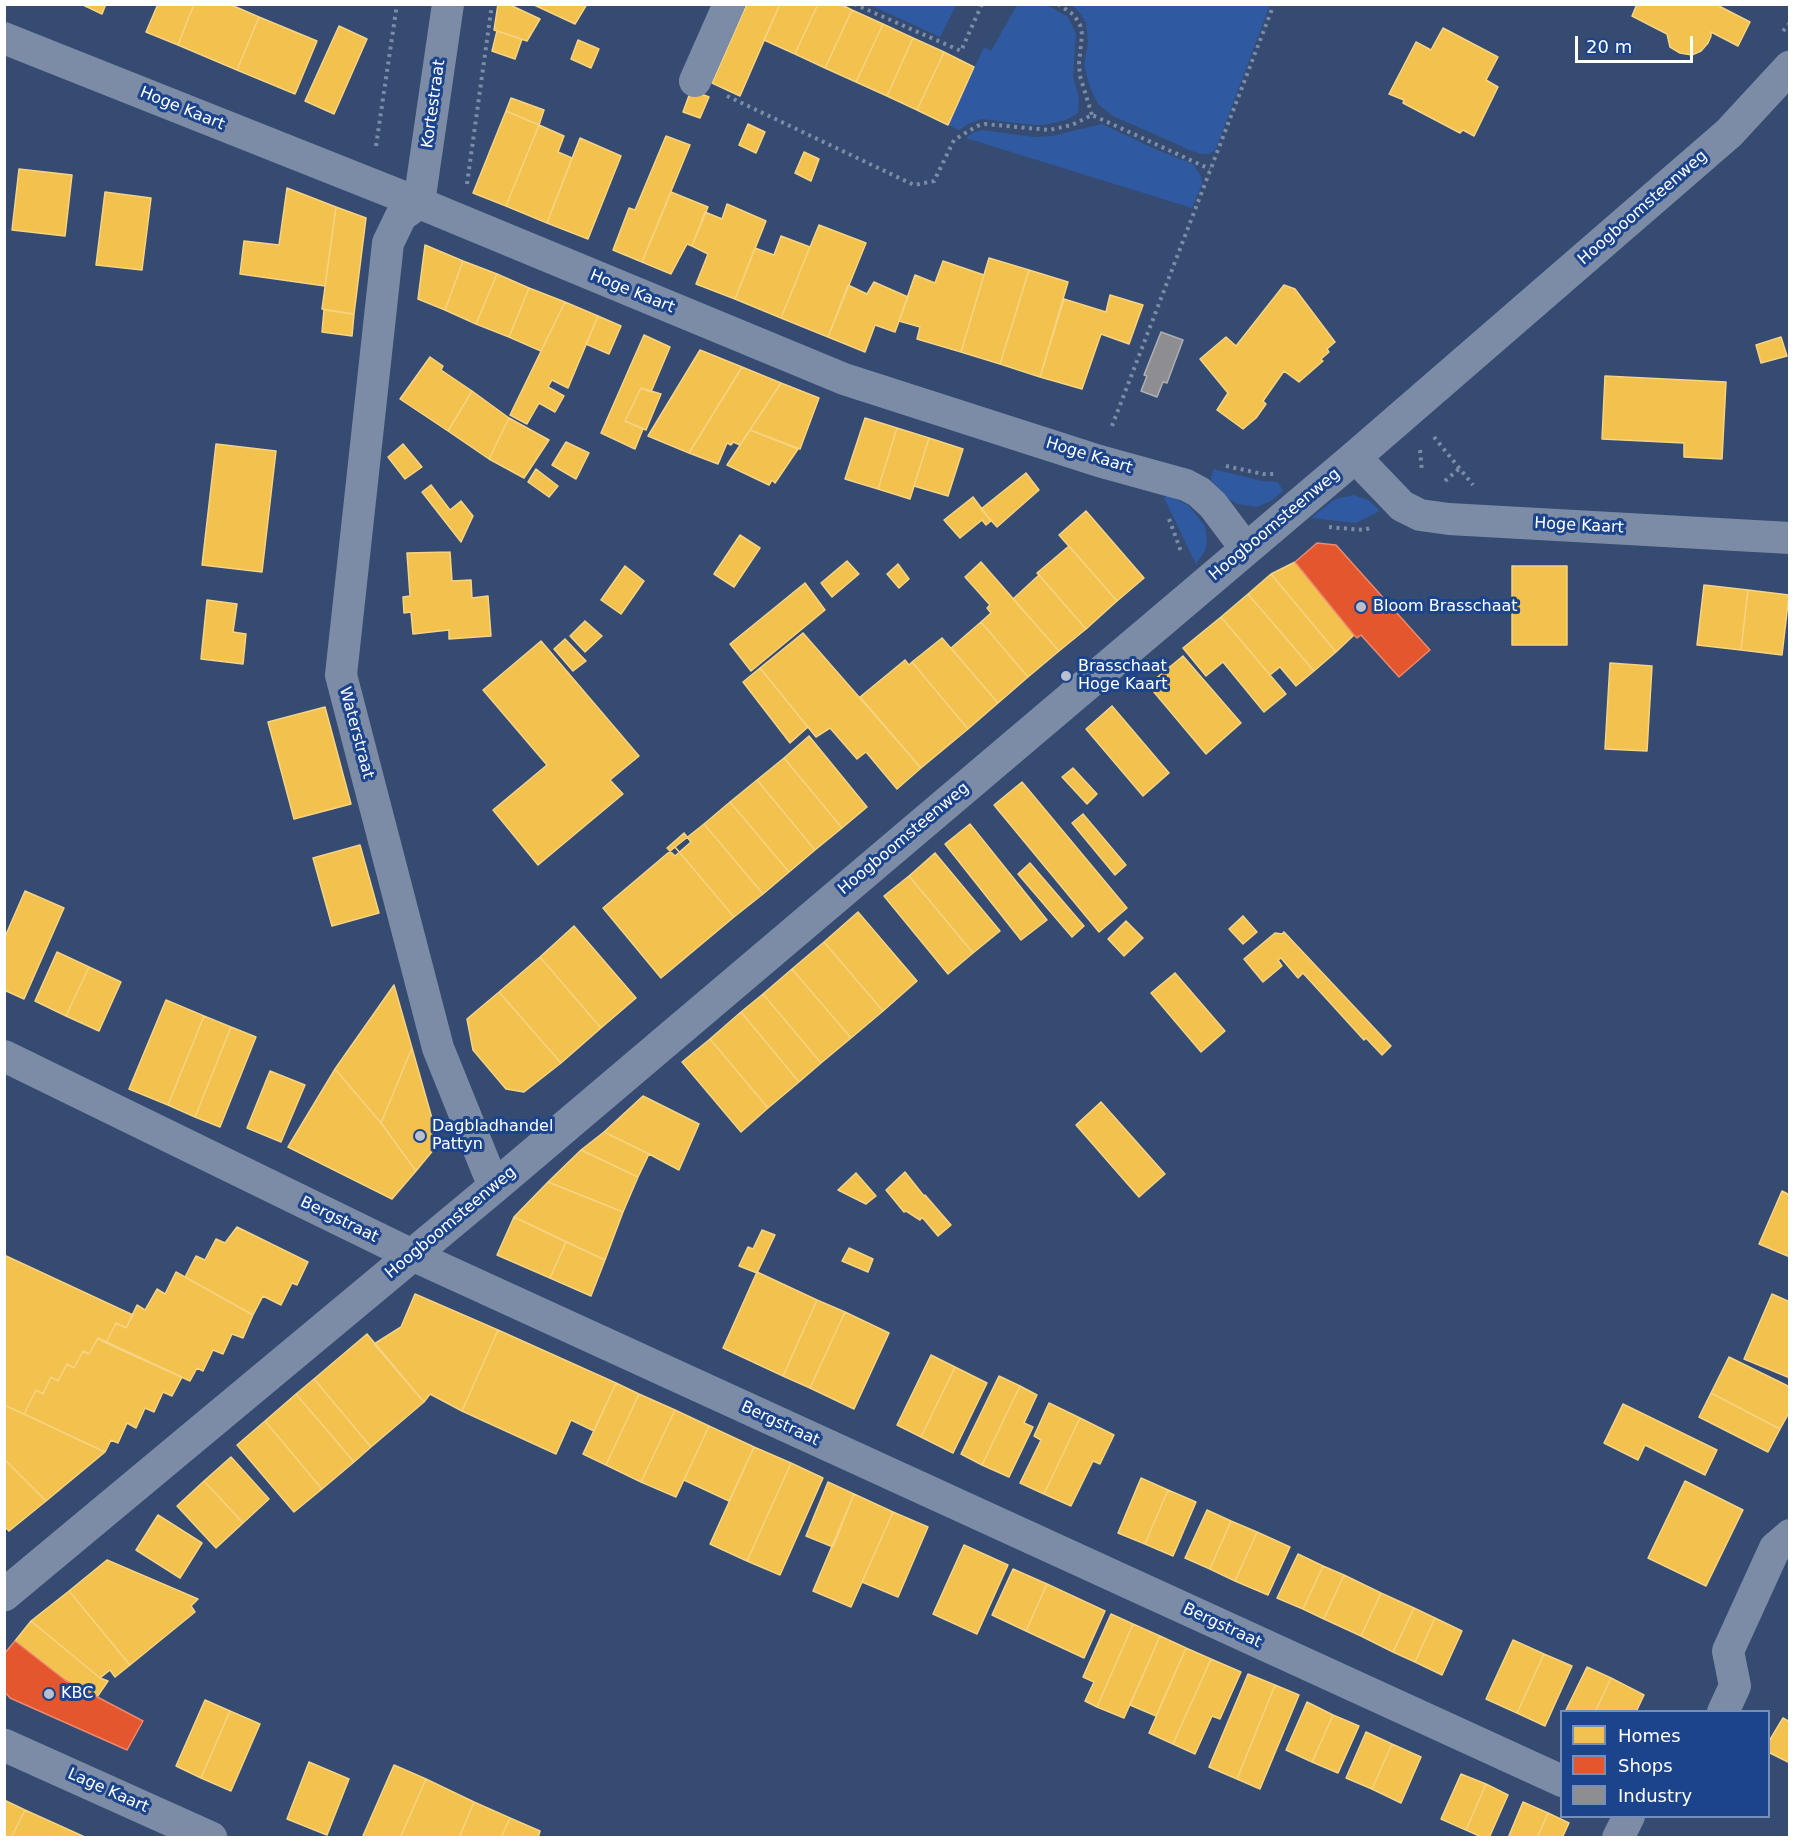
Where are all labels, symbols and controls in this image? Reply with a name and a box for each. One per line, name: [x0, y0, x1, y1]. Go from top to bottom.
scale bar: [1578, 24, 1696, 62]
text: 20 m: [1586, 36, 1632, 57]
street label: Kortestraat: [418, 58, 450, 150]
street label: Hoge Kaart: [137, 83, 227, 135]
street label: Hoogboomsteenweg: [1575, 147, 1711, 269]
street label: Hoge Kaart: [587, 266, 677, 318]
street label: Hoge Kaart: [1043, 434, 1135, 478]
street label: Hoogboomsteenweg: [1206, 465, 1344, 585]
street label: Hoge Kaart: [1534, 514, 1624, 538]
place label: Bloom Brasschaat: [1373, 597, 1518, 617]
marker: Bloom Brasschaat: [1354, 600, 1368, 614]
place label: Brasschaat Hoge Kaart: [1078, 657, 1168, 695]
marker: Brasschaat Hoge Kaart: [1059, 669, 1073, 683]
street label: Waterstraat: [335, 685, 377, 781]
street label: Hoogboomsteenweg: [835, 779, 973, 899]
place label: Dagbladhandel Pattyn: [432, 1117, 553, 1155]
marker: Dagbladhandel Pattyn: [413, 1129, 427, 1143]
street label: Hoogboomsteenweg: [382, 1163, 520, 1283]
street label: Bergstraat: [297, 1193, 381, 1247]
street label: Bergstraat: [738, 1397, 822, 1451]
street label: Bergstraat: [1180, 1599, 1264, 1653]
place label: KBC: [61, 1684, 93, 1704]
marker: KBC: [42, 1687, 56, 1701]
legend: [1560, 1710, 1770, 1818]
text: Homes: [1618, 1725, 1681, 1746]
text: Shops: [1618, 1755, 1673, 1776]
street label: Lage Kaart: [65, 1765, 151, 1817]
text: Industry: [1618, 1785, 1692, 1806]

